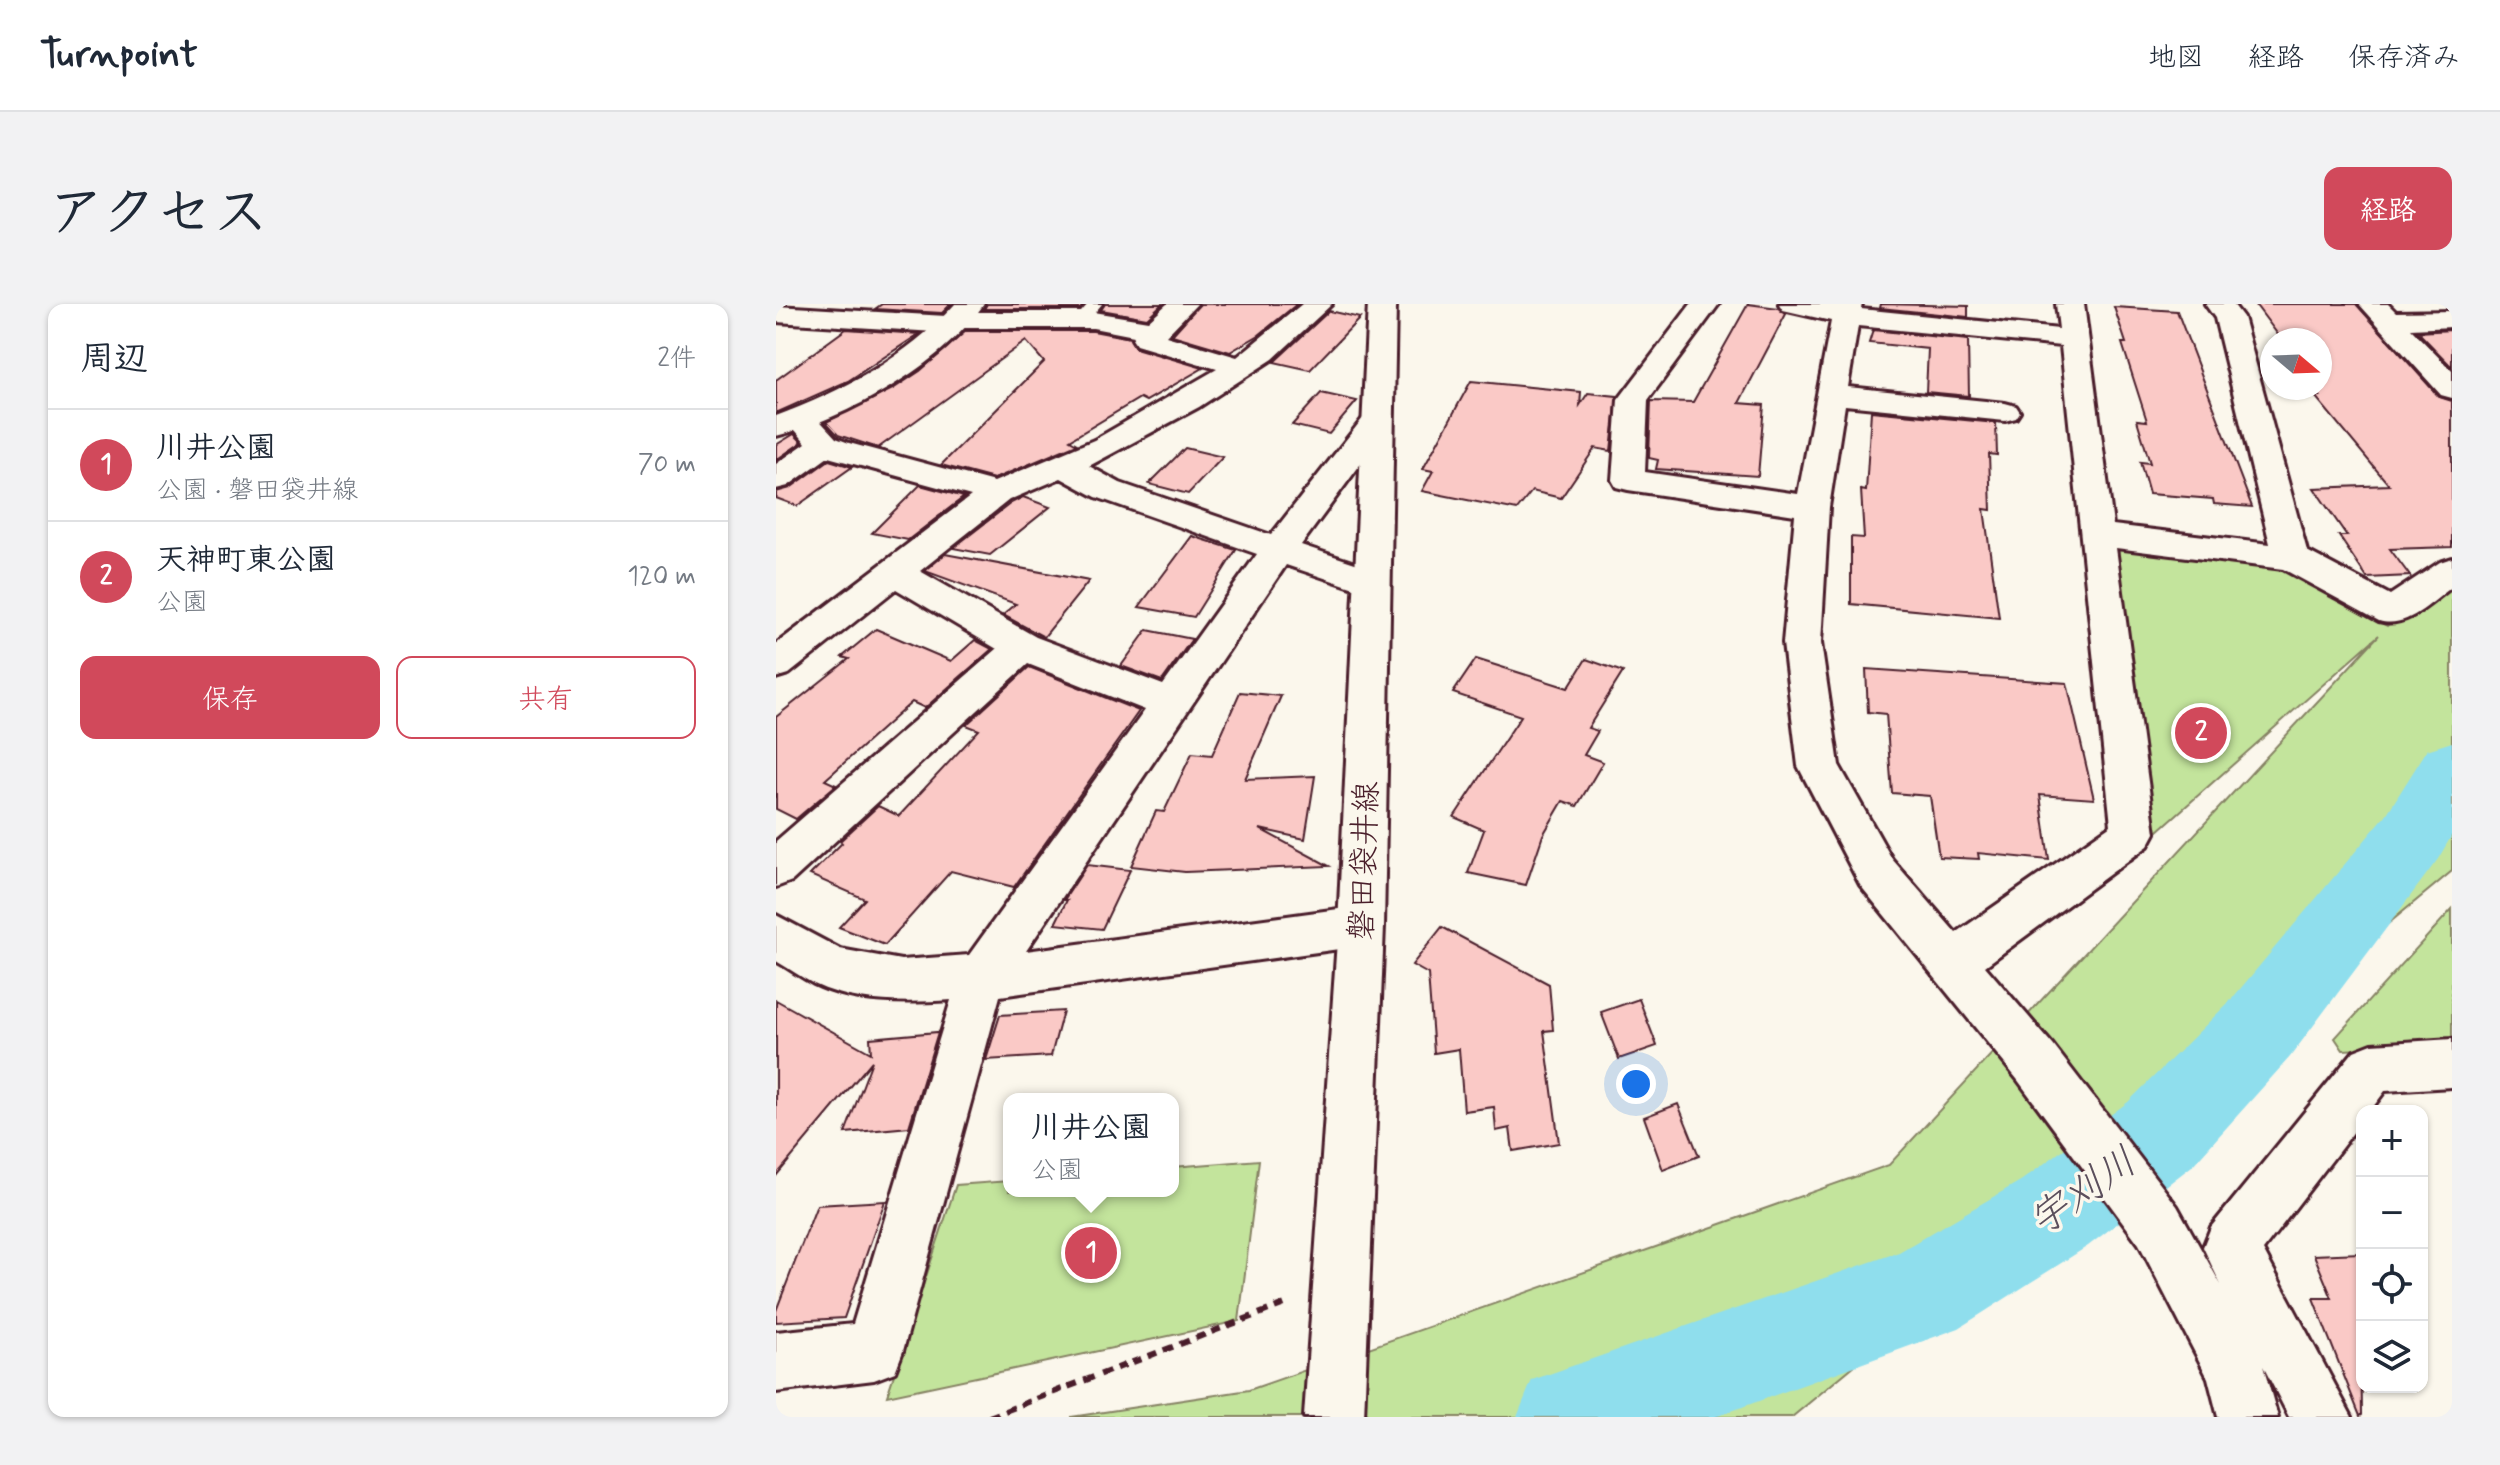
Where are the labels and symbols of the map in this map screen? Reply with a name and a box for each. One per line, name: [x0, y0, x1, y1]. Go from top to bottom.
north arrow: [2260, 328, 2332, 400]
pin: 2: [2175, 703, 2227, 763]
street label: 磐田袋井線: [1341, 780, 1389, 942]
your location: [1616, 1064, 1656, 1104]
water label: 宇刈川: [2020, 1137, 2148, 1248]
pin: 1: [1065, 1223, 1117, 1283]

